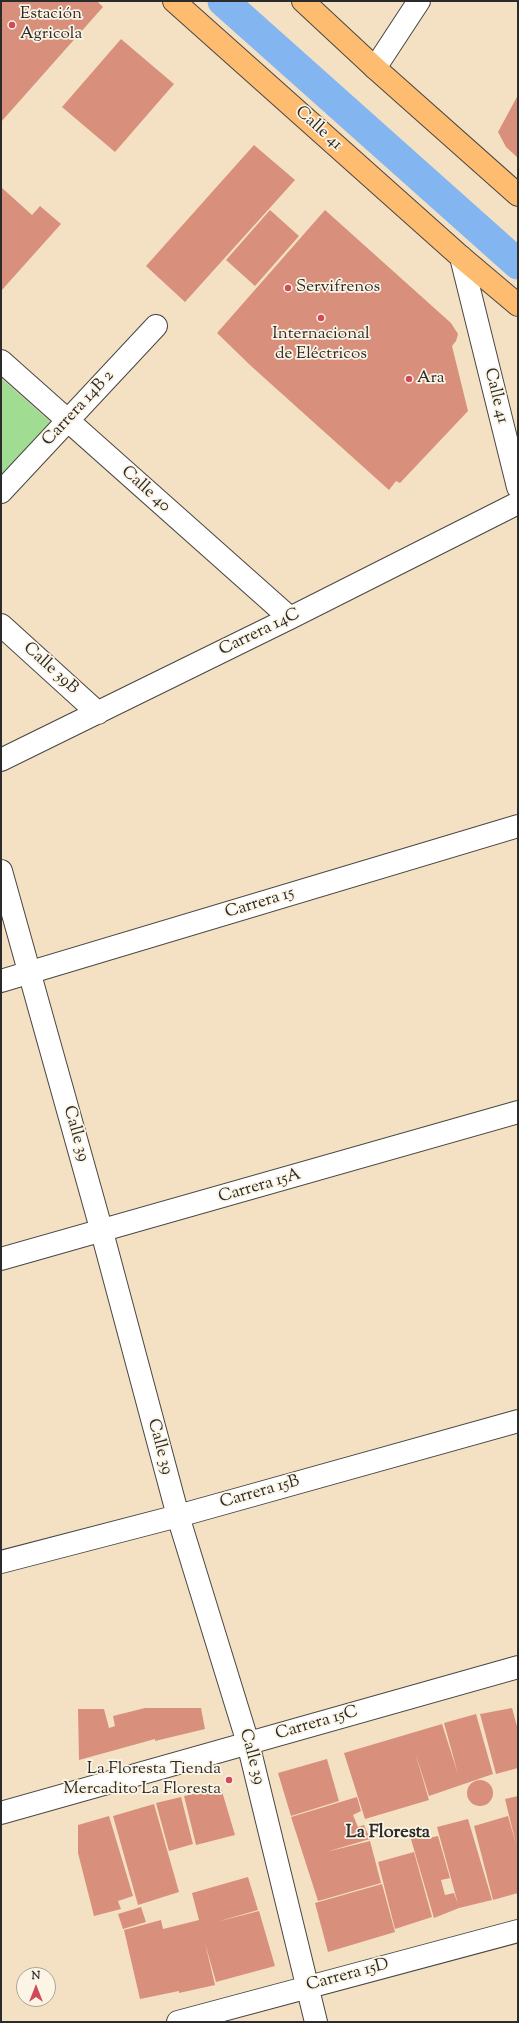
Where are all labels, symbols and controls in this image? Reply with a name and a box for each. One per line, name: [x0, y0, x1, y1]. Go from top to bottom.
place label: Estación Agricola: [20, 5, 82, 45]
marker: Estación Agricola: [7, 20, 17, 30]
street label: Calle 41: [290, 103, 346, 155]
place label: Servifrenos: [296, 278, 380, 298]
marker: Servifrenos: [283, 283, 293, 293]
marker: Internacional de Eléctricos: [316, 313, 326, 323]
place label: Internacional de Eléctricos: [272, 325, 370, 365]
street label: Calle 41: [478, 366, 512, 426]
street label: Carrera 14B 2: [39, 367, 119, 451]
place label: Ara: [417, 369, 445, 389]
marker: Ara: [404, 374, 414, 384]
street label: Calle 40: [116, 462, 174, 518]
street label: Carrera 14C: [216, 605, 304, 661]
street label: Calle 39B: [18, 639, 82, 699]
street label: Carrera 15: [223, 884, 297, 924]
street label: Calle 39: [57, 1104, 93, 1164]
street label: Carrera 15A: [216, 1165, 304, 1209]
street label: Calle 39: [142, 1417, 176, 1477]
street label: Carrera 15B: [218, 1472, 302, 1514]
street label: Carrera 15C: [273, 1702, 361, 1746]
street label: Calle 39: [234, 1727, 268, 1787]
place label: La Floresta Tienda Mercadito La Floresta: [63, 1760, 221, 1800]
marker: La Floresta Tienda Mercadito La Floresta: [224, 1775, 234, 1785]
district label: La Floresta: [346, 1823, 430, 1845]
street label: Carrera 15D: [304, 1955, 392, 1997]
north arrow: [16, 1967, 56, 2007]
text: N: [32, 1968, 40, 1984]

